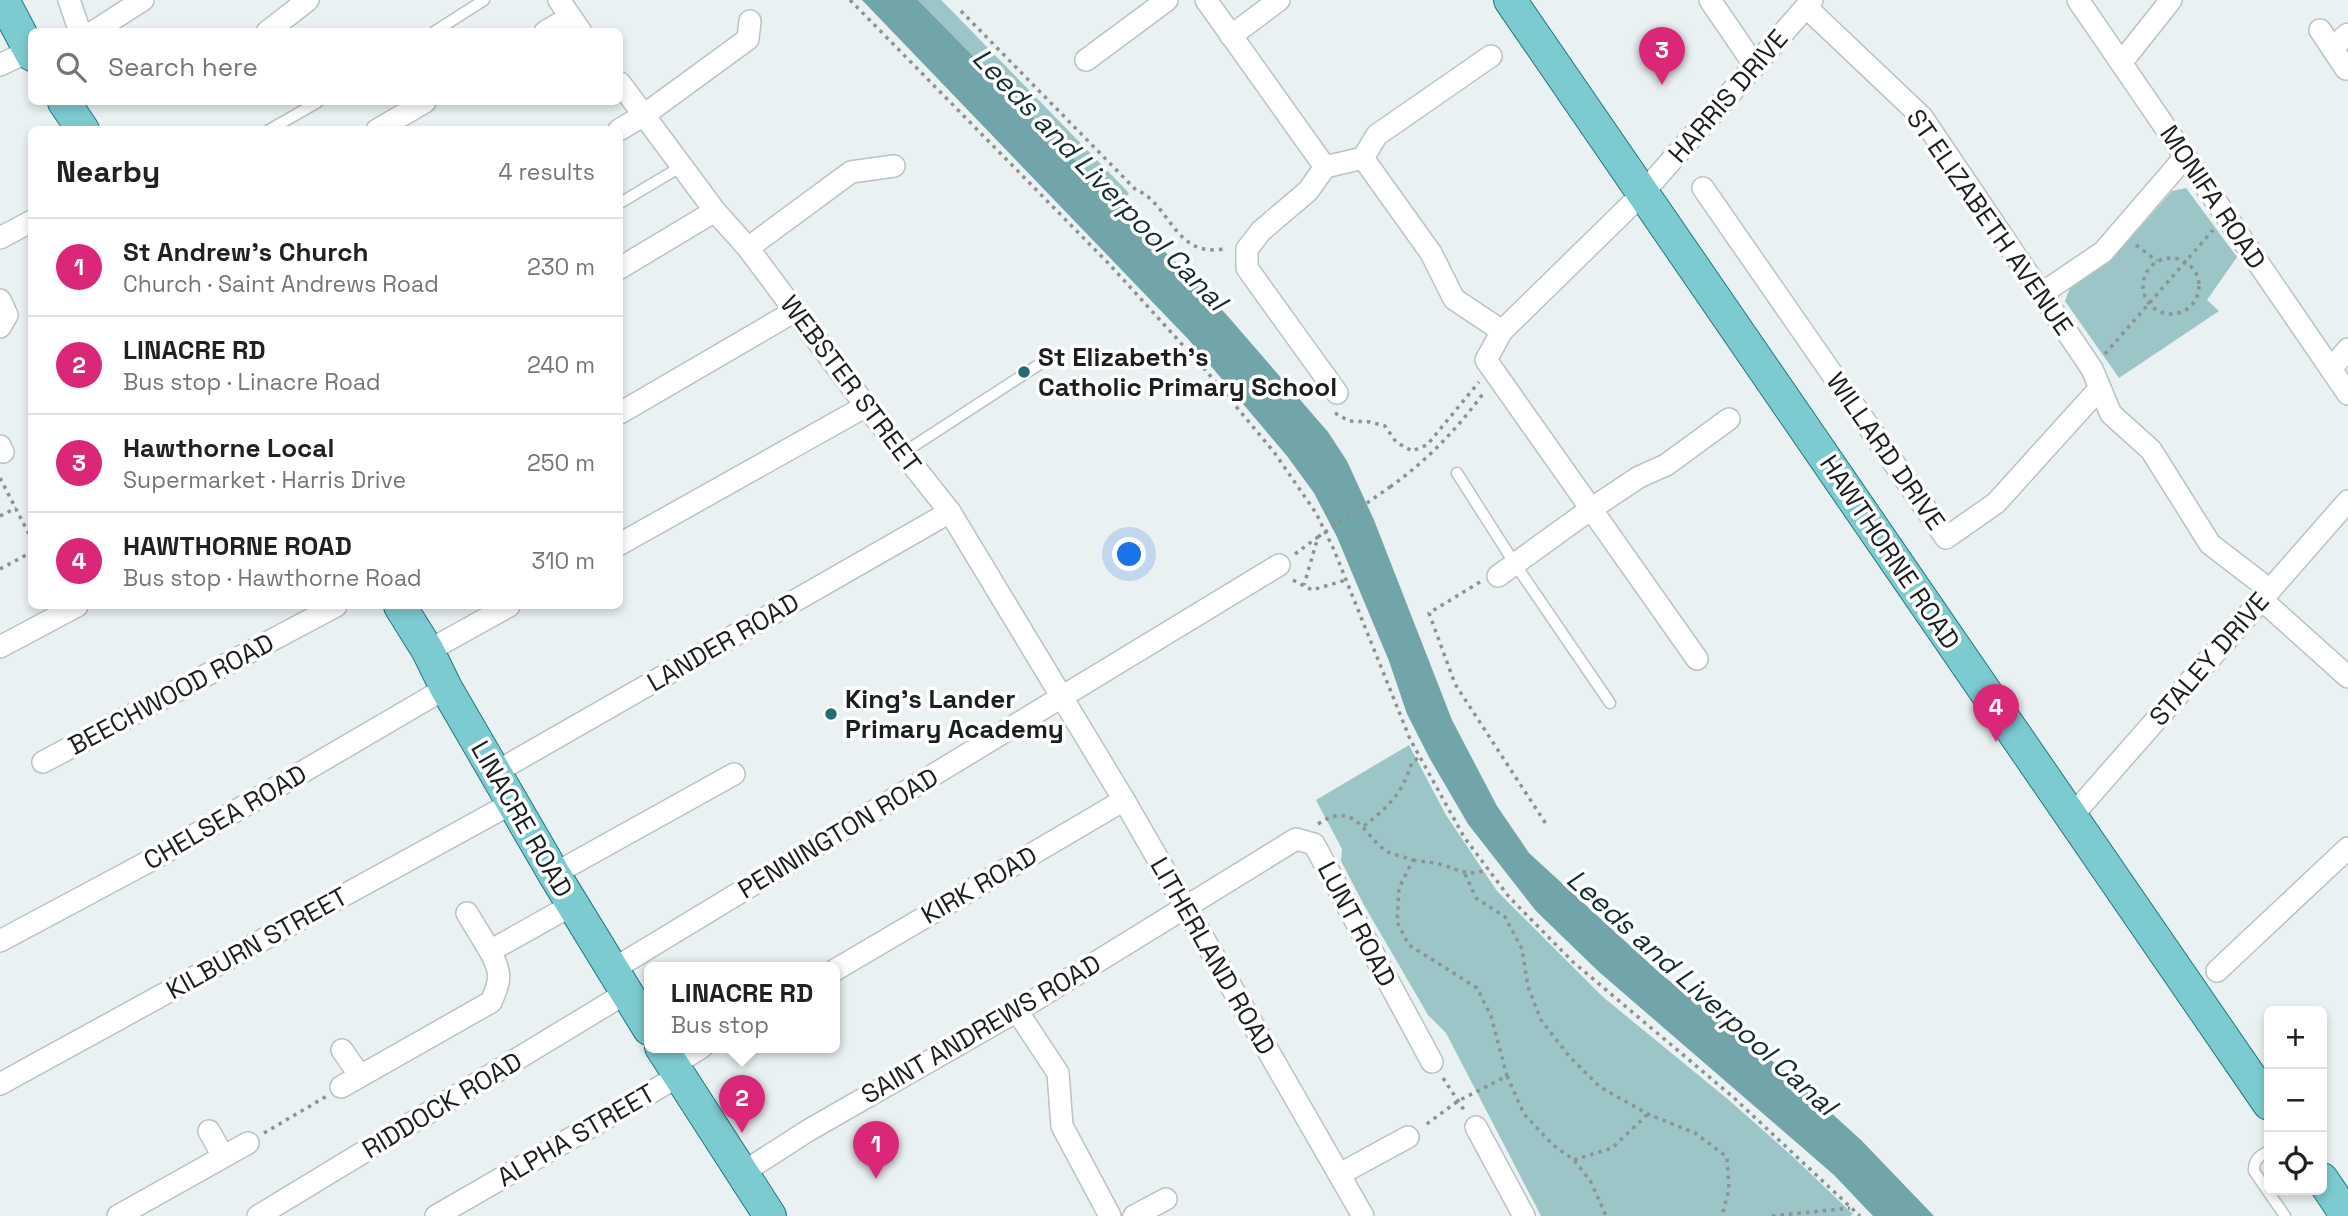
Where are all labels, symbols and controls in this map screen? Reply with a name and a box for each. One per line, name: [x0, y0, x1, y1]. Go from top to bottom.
street label: HARRIS DRIVE: [1661, 22, 1795, 170]
pin: 3: [1639, 27, 1685, 85]
search box: [28, 28, 623, 105]
water label: Leeds and Liverpool Canal: [965, 40, 1237, 320]
icon: search: [52, 48, 90, 86]
text: Search here: [108, 50, 258, 84]
street label: ST ELIZABETH AVENUE: [1899, 102, 2081, 342]
street label: MONIFA ROAD: [2152, 119, 2274, 275]
text: Nearby: [56, 152, 160, 191]
text: 4 results: [498, 157, 595, 187]
text: St Andrew's Church: [123, 235, 368, 269]
text: 1: [74, 252, 84, 282]
text: 230 m: [527, 252, 595, 282]
text: Church · Saint Andrews Road: [123, 269, 439, 299]
street label: WEBSTER STREET: [773, 288, 929, 480]
text: LINACRE RD: [123, 333, 266, 367]
place label: St Elizabeth's Catholic Primary School: [1038, 340, 1337, 404]
text: 2: [72, 350, 86, 380]
text: 240 m: [527, 350, 595, 380]
marker: St Elizabeth's Catholic Primary School: [1016, 364, 1032, 380]
street label: WILLARD DRIVE: [1819, 366, 1953, 536]
text: Bus stop · Linacre Road: [123, 367, 381, 397]
text: Hawthorne Local: [123, 431, 334, 465]
text: 3: [72, 448, 86, 478]
text: 250 m: [527, 448, 595, 478]
street label: HAWTHORNE ROAD: [1812, 448, 1968, 656]
text: Supermarket · Harris Drive: [123, 465, 406, 495]
text: HAWTHORNE ROAD: [123, 529, 352, 563]
your location: [1112, 537, 1146, 571]
text: 4: [72, 546, 86, 576]
text: 310 m: [531, 546, 595, 576]
text: Bus stop · Hawthorne Road: [123, 563, 422, 593]
street label: LANDER ROAD: [641, 585, 805, 699]
street label: STALEY DRIVE: [2142, 585, 2276, 733]
street label: BEECHWOOD ROAD: [62, 625, 280, 763]
place label: King's Lander Primary Academy: [845, 682, 1064, 746]
pin: 4: [1973, 684, 2019, 742]
marker: King's Lander Primary Academy: [823, 706, 839, 722]
street label: LINACRE ROAD: [463, 734, 581, 904]
street label: CHELSEA ROAD: [137, 757, 313, 877]
street label: PENNINGTON ROAD: [732, 760, 944, 906]
street label: KIRK ROAD: [915, 838, 1043, 932]
street label: LITHERLAND ROAD: [1143, 851, 1283, 1061]
street label: LUNT ROAD: [1310, 856, 1404, 992]
water label: Leeds and Liverpool Canal: [1559, 861, 1847, 1125]
street label: KILBURN STREET: [160, 879, 354, 1007]
street label: SAINT ANDREWS ROAD: [855, 946, 1107, 1112]
popup: [644, 962, 840, 1053]
text: LINACRE RD: [671, 976, 813, 1010]
map controls: [2264, 1006, 2327, 1195]
button: +: [2264, 1006, 2327, 1069]
text: Bus stop: [671, 1010, 769, 1040]
street label: RIDDOCK ROAD: [356, 1044, 528, 1166]
button: −: [2264, 1069, 2327, 1132]
pin: 2: [719, 1075, 765, 1133]
street label: ALPHA STREET: [491, 1076, 661, 1194]
pin: 1: [853, 1121, 899, 1179]
button: locate: [2264, 1132, 2327, 1195]

